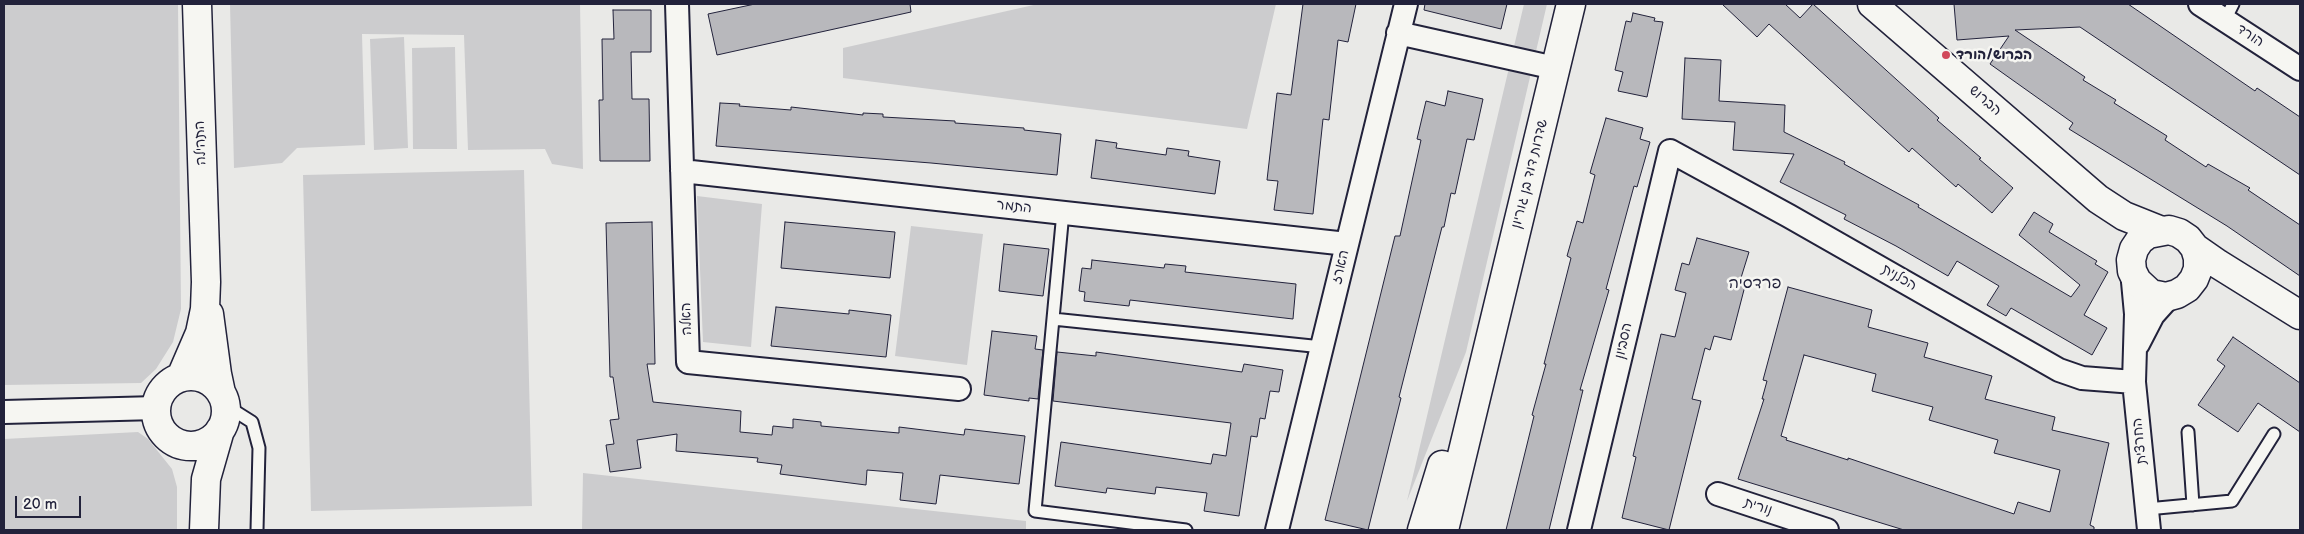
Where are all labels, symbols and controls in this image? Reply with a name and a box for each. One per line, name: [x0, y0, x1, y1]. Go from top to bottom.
street label: הורד: [2233, 21, 2267, 51]
place label: הברוש/הורד: [1956, 47, 2032, 63]
marker: הברוש/הורד: [1940, 49, 1952, 61]
street label: הברוש: [1965, 82, 2005, 120]
street label: שדרות דוד בן גוריון: [1508, 118, 1552, 230]
street label: התהילה: [192, 120, 210, 166]
street label: התמר: [995, 197, 1033, 217]
street label: הארז: [1329, 248, 1353, 286]
street label: הכלנית: [1878, 261, 1920, 295]
district label: פרדסיה: [1728, 274, 1782, 294]
street label: האלה: [678, 302, 696, 336]
street label: הסביון: [1612, 321, 1636, 361]
street label: החרצית: [2129, 417, 2151, 465]
scale bar: [18, 486, 84, 518]
text: 20 m: [23, 495, 57, 514]
street label: נורית: [1742, 495, 1774, 519]

